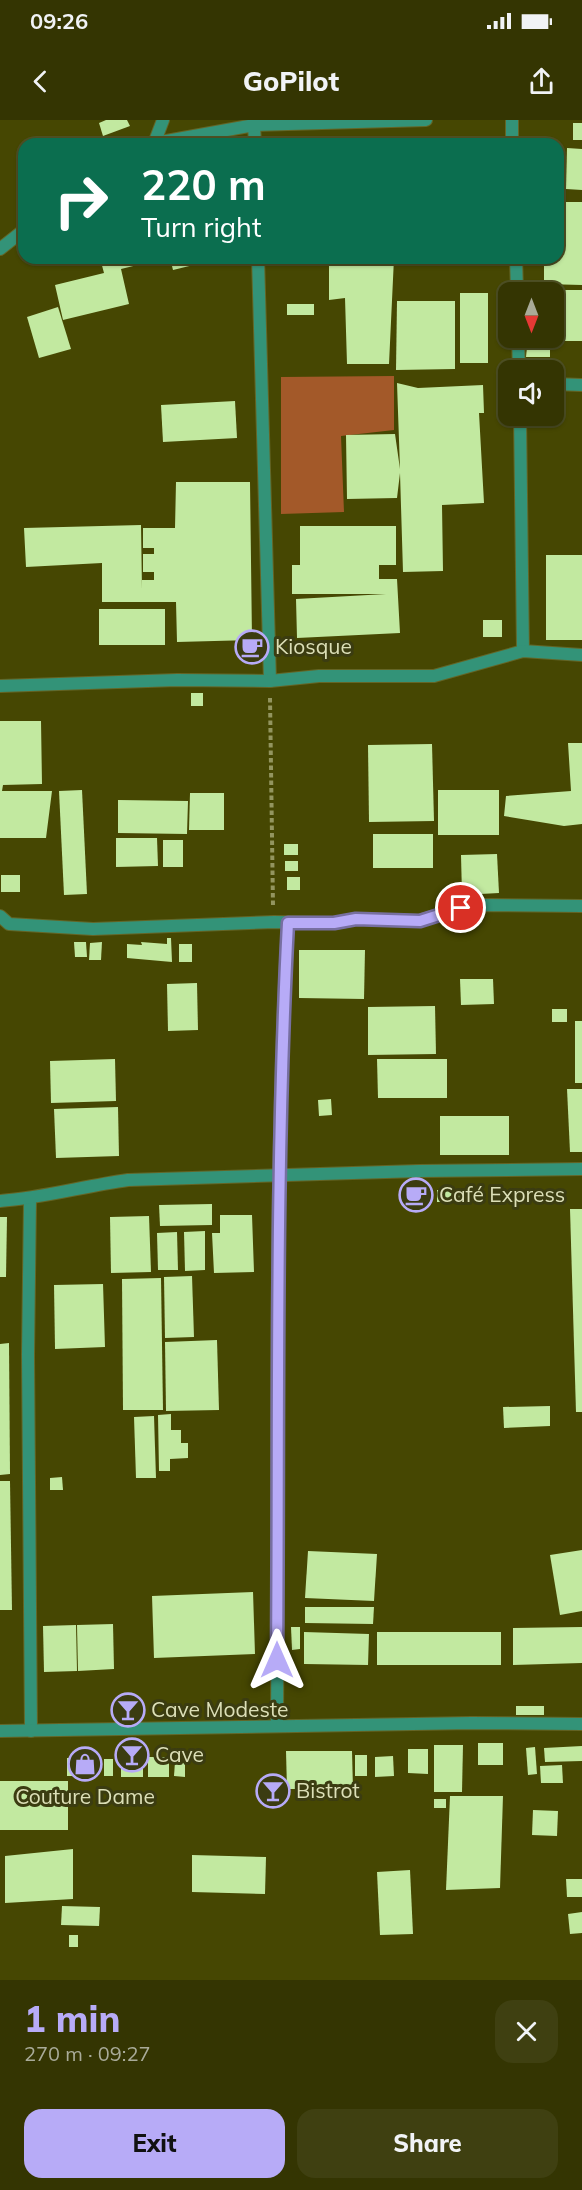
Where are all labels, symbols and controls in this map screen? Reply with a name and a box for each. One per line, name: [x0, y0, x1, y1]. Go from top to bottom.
text: 09:26: [30, 7, 88, 35]
text: GoPilot: [243, 64, 339, 98]
icon: back: [24, 65, 57, 98]
icon: share: [525, 65, 558, 98]
text: 220 m: [141, 158, 266, 211]
icon: right: [42, 162, 120, 240]
text: Turn right: [141, 210, 261, 244]
north arrow: [498, 282, 564, 348]
map controls: [498, 282, 564, 426]
button: sound: [498, 360, 564, 426]
cafe icon: Kiosque: [234, 629, 270, 665]
place label: Kiosque: [275, 633, 352, 659]
pin: [435, 882, 486, 933]
icon: arrive: [444, 891, 477, 924]
cafe icon: Café Express: [398, 1177, 434, 1213]
place label: Café Express: [439, 1181, 565, 1207]
position arrow: [245, 1628, 309, 1692]
bar icon: Cave Modeste: [110, 1692, 146, 1728]
place label: Cave Modeste: [151, 1696, 288, 1722]
bar icon: Cave: [114, 1737, 150, 1773]
place label: Cave: [155, 1741, 204, 1767]
shop icon: Couture Dame: [67, 1746, 103, 1782]
bar icon: Bistrot: [255, 1773, 291, 1809]
place label: Bistrot: [296, 1777, 360, 1803]
place label: Couture Dame: [15, 1783, 155, 1809]
text: 1 min: [24, 1996, 120, 2041]
button: close: [495, 2000, 558, 2063]
text: 270 m · 09:27: [24, 2041, 150, 2066]
button: Exit: [24, 2109, 285, 2178]
button: Share: [297, 2109, 558, 2178]

